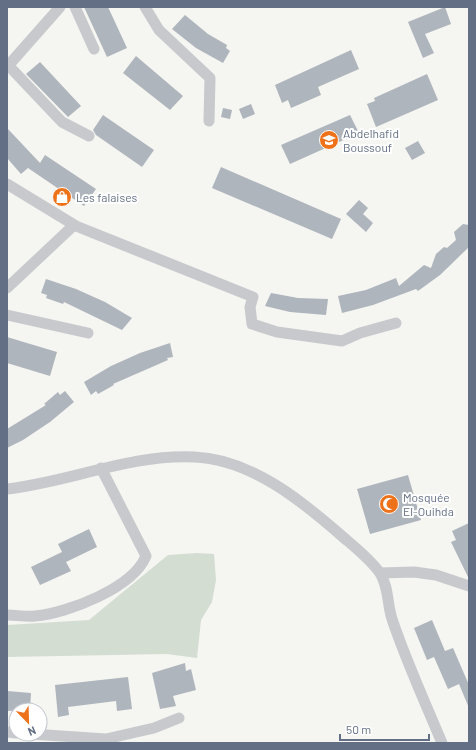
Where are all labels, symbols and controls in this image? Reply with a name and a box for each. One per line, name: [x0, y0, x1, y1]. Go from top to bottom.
place label: Abdelhafid Boussouf: [343, 126, 399, 154]
school or university icon: Abdelhafid Boussouf: [318, 129, 340, 151]
shop icon: Les falaises: [51, 186, 73, 208]
place label: Les falaises: [76, 190, 137, 204]
place label: Mosquée El-Ouihda: [403, 490, 454, 518]
mosque icon: Mosquée El-Ouihda: [378, 493, 400, 515]
north arrow: [8, 702, 48, 742]
scale bar: [340, 716, 429, 742]
text: 50 m: [346, 722, 371, 736]
text: N: [26, 724, 38, 739]

